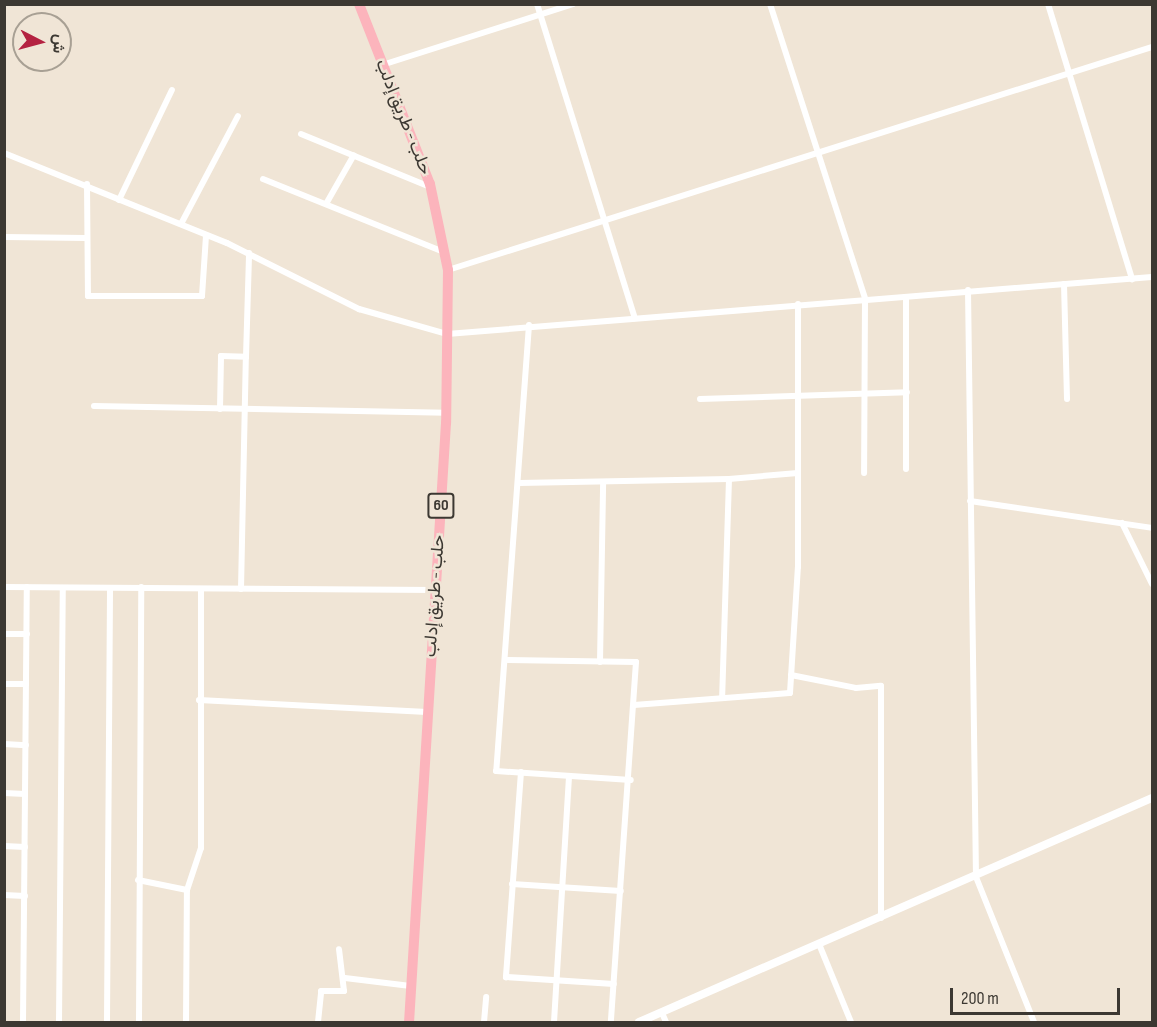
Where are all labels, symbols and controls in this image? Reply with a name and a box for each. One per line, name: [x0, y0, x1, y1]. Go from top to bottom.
north arrow: [12, 12, 72, 72]
text: ش: [48, 33, 69, 54]
street label: حلب - طريق إدلب: [370, 56, 436, 178]
road number: 60: [426, 493, 456, 519]
street label: حلب - طريق إدلب: [420, 534, 450, 658]
scale bar: [953, 976, 1122, 1014]
text: 200 m: [961, 988, 999, 1009]

